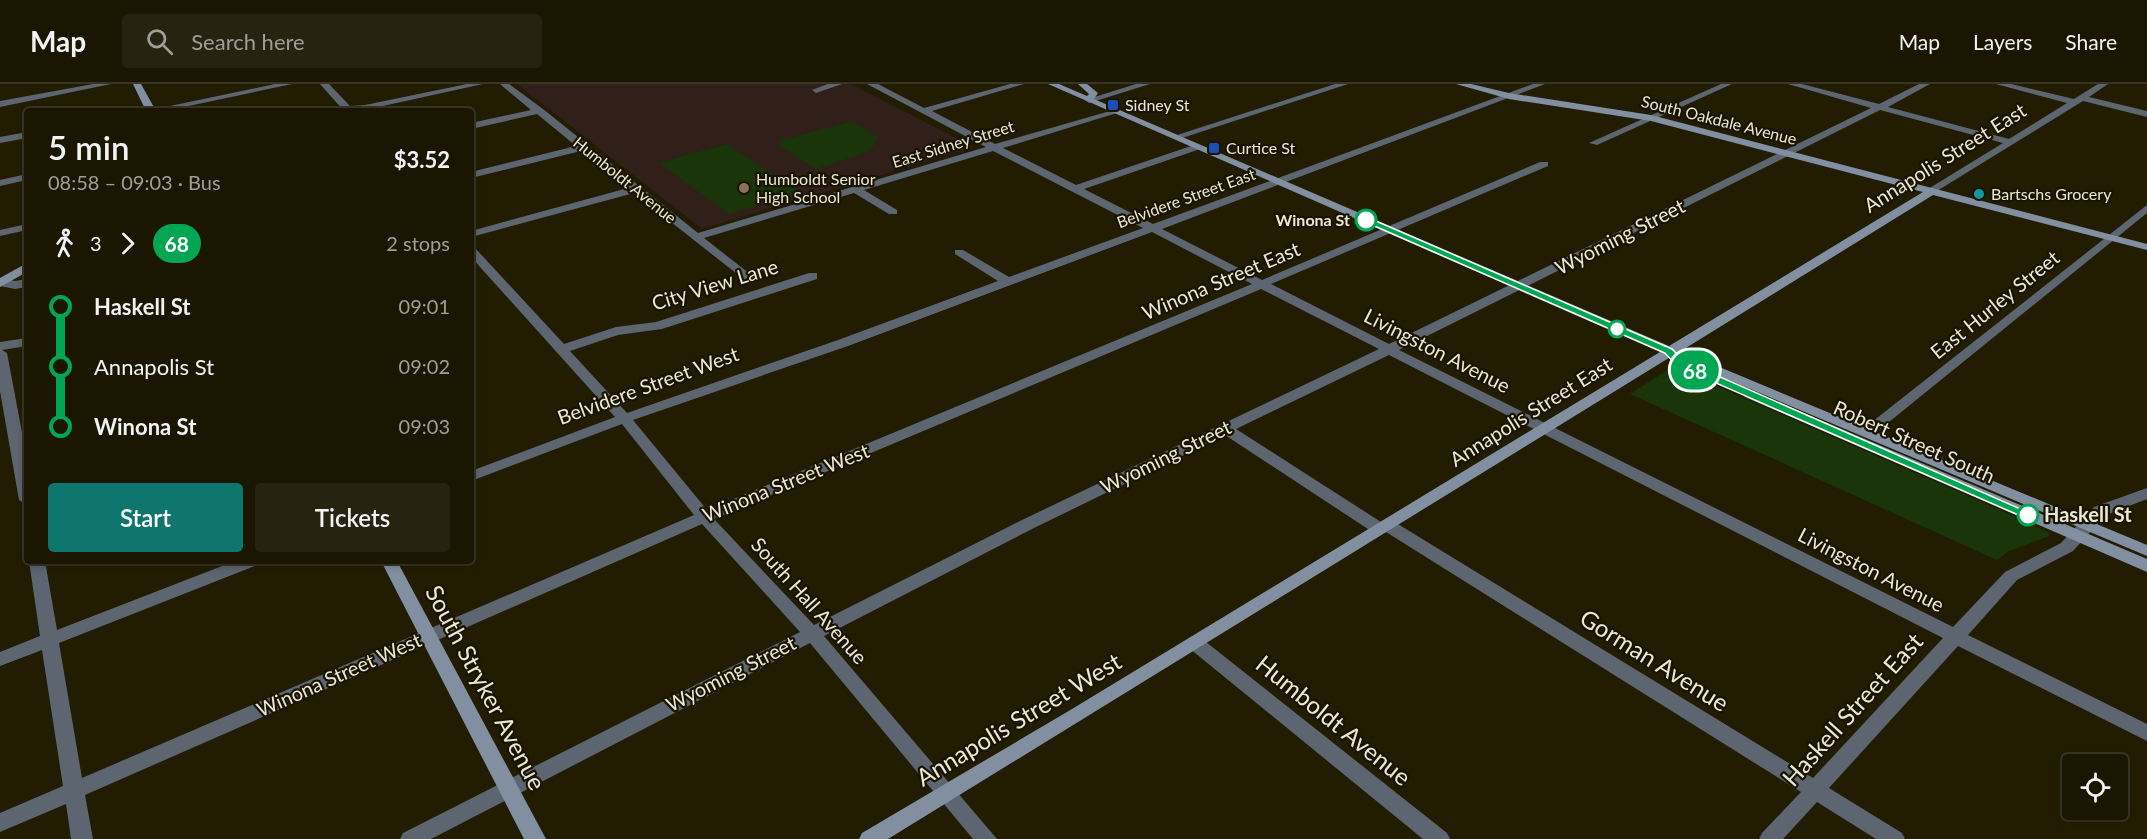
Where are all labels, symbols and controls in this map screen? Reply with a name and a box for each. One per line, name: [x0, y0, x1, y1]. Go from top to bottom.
search box: [122, 14, 542, 68]
text: Map: [30, 24, 86, 58]
icon: search: [143, 25, 176, 58]
text: Search here: [191, 28, 305, 55]
text: Map: [1899, 29, 1940, 54]
text: Layers: [1973, 29, 2032, 54]
text: Share: [2065, 29, 2117, 54]
street label: South Oakdale Avenue: [1640, 91, 1799, 148]
place label: Sidney St: [1125, 95, 1190, 114]
marker: Sidney St: [1106, 98, 1120, 112]
street label: Annapolis Street East: [1859, 98, 2030, 217]
street label: East Sidney Street: [890, 116, 1016, 171]
text: 5 min: [48, 127, 129, 167]
street label: Humboldt Avenue: [570, 132, 681, 227]
place label: Curtice St: [1226, 138, 1296, 157]
marker: Curtice St: [1207, 141, 1221, 155]
text: $3.52: [394, 146, 450, 173]
street label: Belvidere Street East: [1114, 164, 1258, 231]
place label: Humboldt Senior High School: [756, 169, 876, 206]
text: 08:58 – 09:03 · Bus: [48, 170, 221, 194]
marker: Humboldt Senior High School: [737, 181, 751, 195]
place label: Bartschs Grocery: [1991, 184, 2112, 203]
marker: Bartschs Grocery: [1972, 187, 1986, 201]
street label: Wyoming Street: [1551, 193, 1688, 279]
marker: Winona St: [1355, 209, 1377, 231]
place label: Winona St: [1276, 210, 1350, 229]
icon: walk: [48, 227, 81, 260]
icon: forward: [111, 227, 144, 260]
text: 3: [90, 231, 102, 255]
text: 68: [165, 231, 189, 256]
text: 2 stops: [386, 231, 450, 255]
street label: Winona Street East: [1138, 236, 1303, 324]
street label: East Hurley Street: [1925, 245, 2063, 363]
street label: City View Lane: [649, 253, 781, 315]
text: Haskell St: [94, 293, 190, 320]
text: 09:01: [399, 294, 450, 318]
street label: Livingston Avenue: [1360, 303, 1514, 397]
unlabelled marker: [1608, 320, 1626, 338]
street label: Belvidere Street West: [554, 341, 741, 429]
line badge: 68: [1668, 350, 1722, 390]
street label: Annapolis Street East: [1445, 352, 1616, 471]
text: Annapolis St: [94, 353, 214, 380]
text: 09:02: [399, 354, 450, 378]
text: 68: [1683, 358, 1707, 383]
street label: Robert Street South: [1830, 395, 1999, 487]
text: Winona St: [94, 413, 196, 440]
text: 09:03: [399, 414, 450, 438]
street label: Wyoming Street: [1096, 414, 1235, 498]
street label: Winona Street West: [699, 438, 872, 526]
button: Start: [48, 483, 243, 552]
button: Tickets: [255, 483, 450, 552]
place label: Haskell St: [2044, 502, 2132, 526]
marker: Haskell St: [2017, 504, 2039, 526]
street label: Livingston Avenue: [1794, 522, 1948, 616]
street label: South Hall Avenue: [747, 532, 873, 668]
street label: South Stryker Avenue: [420, 580, 553, 795]
street label: Gorman Avenue: [1575, 602, 1734, 717]
street label: Haskell Street East: [1776, 626, 1928, 791]
street label: Winona Street West: [253, 627, 425, 721]
street label: Wyoming Street: [662, 630, 799, 716]
street label: Annapolis Street West: [910, 646, 1126, 791]
street label: Humboldt Avenue: [1251, 649, 1417, 791]
map controls: [2062, 754, 2128, 820]
button: locate: [2062, 754, 2128, 820]

